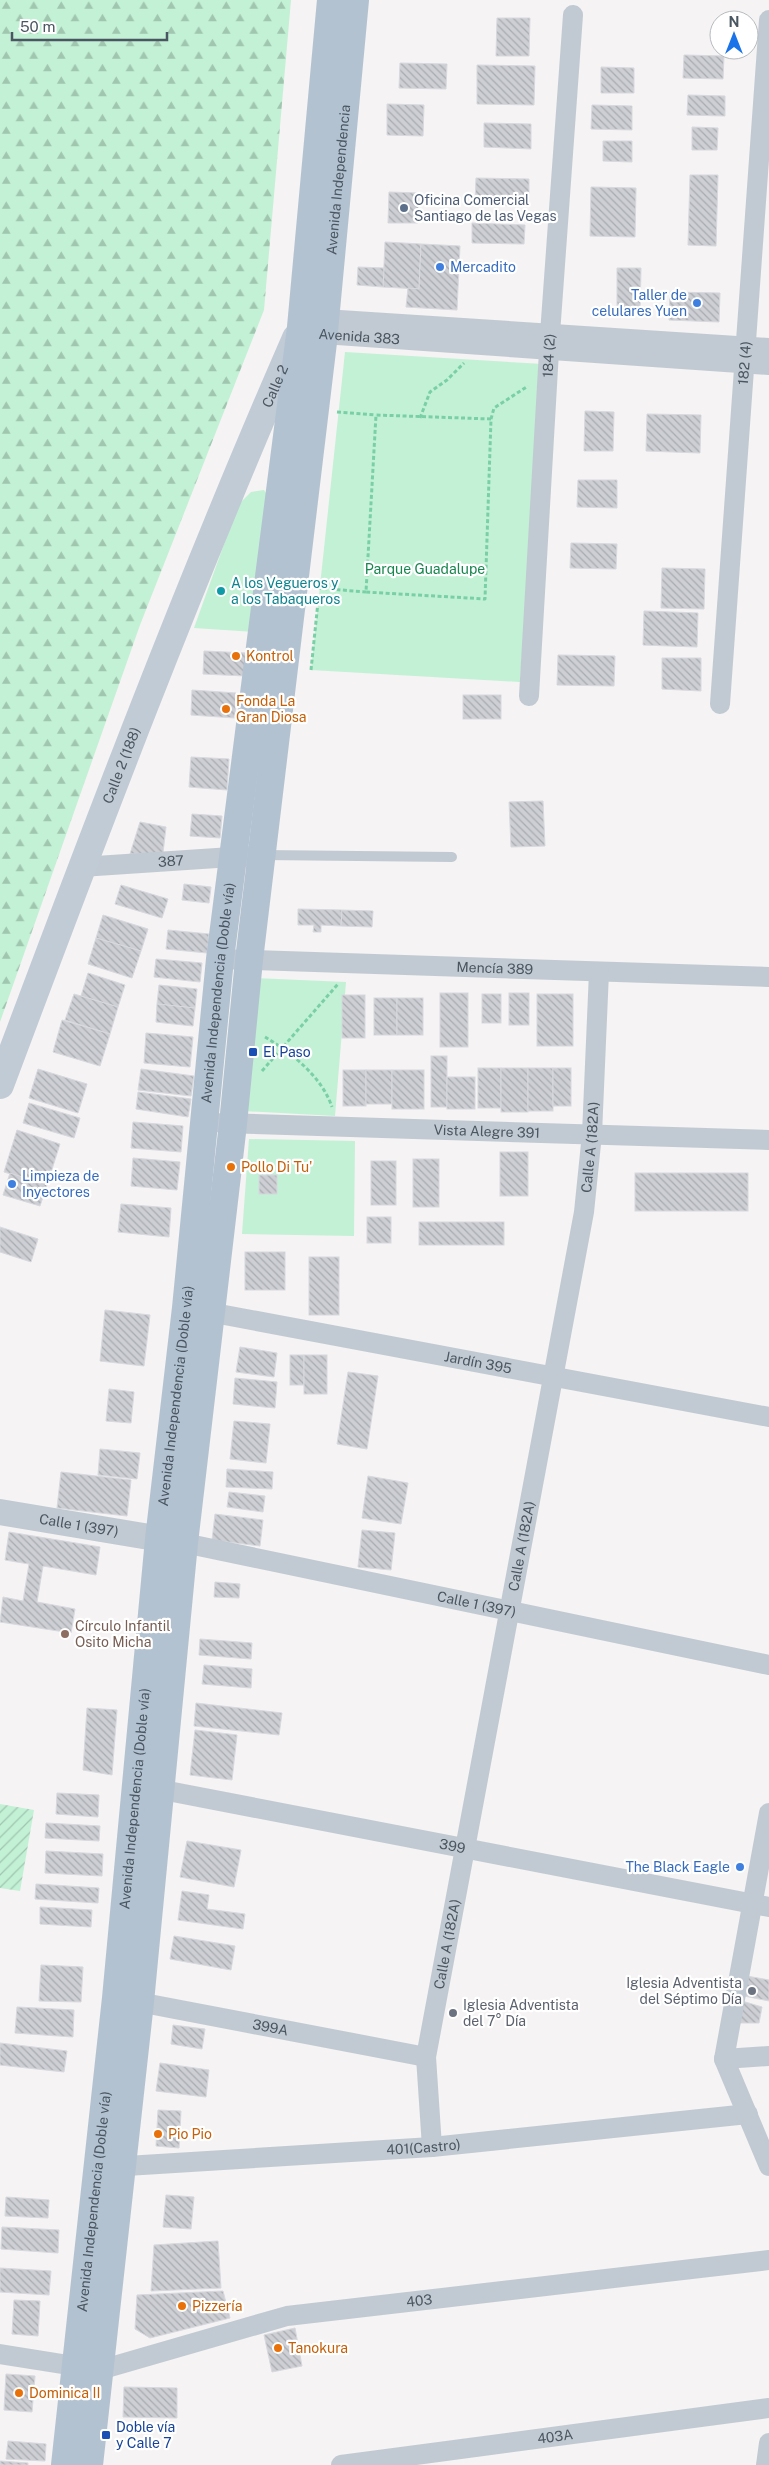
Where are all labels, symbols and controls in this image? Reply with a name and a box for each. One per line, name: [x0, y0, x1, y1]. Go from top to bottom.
scale bar: [12, 10, 168, 42]
north arrow: [709, 10, 759, 60]
text: N: [729, 14, 739, 30]
text: 50 m: [20, 18, 55, 35]
street label: Avenida Independencia: [323, 104, 353, 256]
place label: Oficina Comercial Santiago de las Vegas: [414, 192, 557, 224]
marker: Oficina Comercial Santiago de las Vegas: [398, 202, 410, 214]
place label: Mercadito: [450, 259, 516, 275]
marker: Mercadito: [434, 261, 446, 273]
place label: Taller de celulares Yuen: [592, 287, 687, 319]
marker: Taller de celulares Yuen: [691, 297, 703, 309]
street label: Avenida 383: [318, 326, 401, 347]
street label: 184 (2): [539, 333, 558, 378]
street label: 182 (4): [735, 340, 754, 385]
street label: Calle 2: [259, 363, 291, 410]
park label: Parque Guadalupe: [365, 561, 485, 577]
place label: A los Vegueros y a los Tabaqueros: [231, 575, 340, 607]
marker: A los Vegueros y a los Tabaqueros: [215, 585, 227, 597]
place label: Kontrol: [246, 648, 294, 664]
marker: Kontrol: [230, 650, 242, 662]
place label: Fonda La Gran Diosa: [236, 693, 307, 725]
marker: Fonda La Gran Diosa: [220, 703, 232, 715]
street label: Calle 2 (188): [99, 725, 143, 806]
street label: 387: [157, 852, 184, 870]
street label: Avenida Independencia (Doble vía): [198, 882, 238, 1104]
street label: Mencía 389: [456, 959, 534, 977]
place label: El Paso: [263, 1044, 311, 1060]
marker: El Paso: [247, 1046, 259, 1058]
street label: Calle A (182A): [578, 1101, 601, 1194]
street label: Vista Alegre 391: [433, 1122, 540, 1141]
place label: Pollo Di Tu': [241, 1159, 312, 1175]
marker: Pollo Di Tu': [225, 1161, 237, 1173]
place label: Limpieza de Inyectores: [22, 1168, 99, 1200]
marker: Limpieza de Inyectores: [6, 1178, 18, 1190]
street label: Avenida Independencia (Doble vía): [155, 1285, 196, 1507]
street label: Jardín 395: [443, 1348, 513, 1377]
street label: Calle A (182A): [505, 1500, 538, 1593]
street label: Calle 1 (397): [38, 1511, 120, 1540]
street label: Calle 1 (397): [436, 1588, 518, 1620]
place label: Círculo Infantil Osito Micha: [75, 1618, 171, 1650]
marker: Círculo Infantil Osito Micha: [59, 1628, 71, 1640]
street label: Avenida Independencia (Doble vía): [116, 1687, 153, 1910]
street label: 399: [438, 1836, 467, 1856]
place label: The Black Eagle: [625, 1859, 730, 1875]
marker: The Black Eagle: [734, 1861, 746, 1873]
street label: Calle A (182A): [431, 1898, 463, 1991]
place label: Iglesia Adventista del Séptimo Día: [626, 1975, 742, 2007]
marker: Iglesia Adventista del Séptimo Día: [746, 1985, 758, 1997]
place label: Iglesia Adventista del 7° Día: [463, 1997, 579, 2029]
marker: Iglesia Adventista del 7° Día: [447, 2007, 459, 2019]
street label: 399A: [251, 2016, 290, 2038]
street label: Avenida Independencia (Doble vía): [74, 2090, 114, 2313]
place label: Pio Pio: [168, 2126, 212, 2142]
marker: Pio Pio: [152, 2128, 164, 2140]
street label: 401(Castro): [386, 2136, 461, 2158]
street label: 403: [405, 2291, 433, 2310]
place label: Pizzería: [192, 2298, 242, 2314]
marker: Pizzería: [176, 2300, 188, 2312]
place label: Tanokura: [288, 2340, 348, 2356]
marker: Tanokura: [272, 2342, 284, 2354]
place label: Dominica II: [29, 2385, 100, 2401]
marker: Dominica II: [13, 2387, 25, 2399]
place label: Doble vía y Calle 7: [116, 2419, 175, 2451]
street label: 403A: [536, 2426, 574, 2447]
marker: Doble vía y Calle 7: [100, 2429, 112, 2441]

